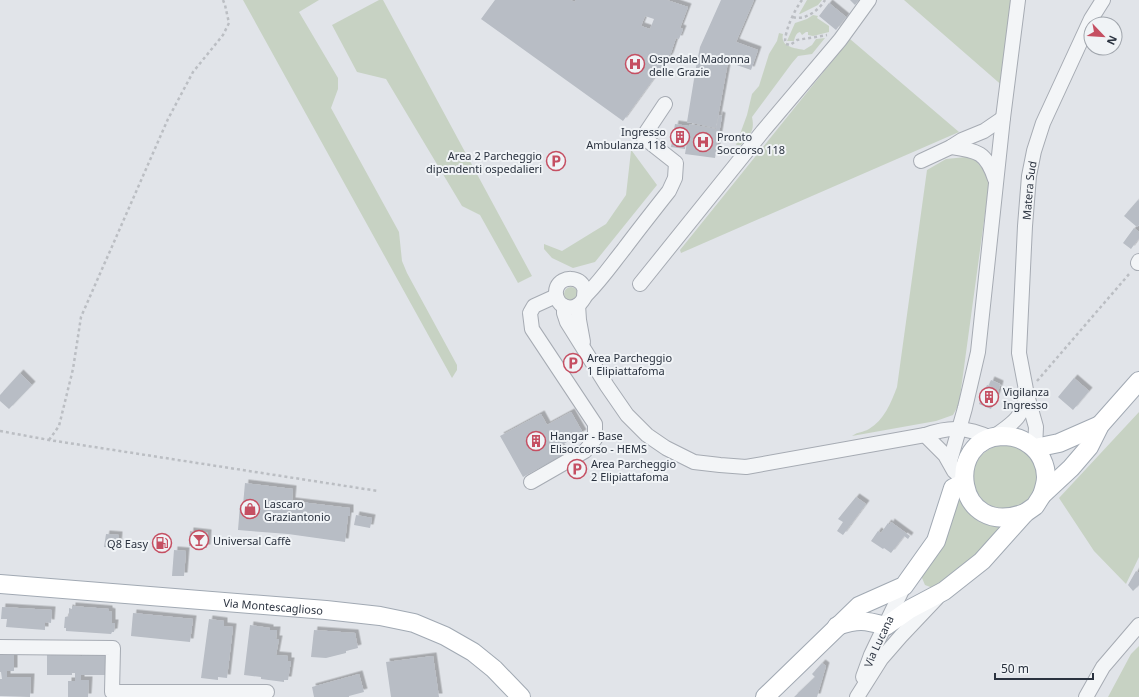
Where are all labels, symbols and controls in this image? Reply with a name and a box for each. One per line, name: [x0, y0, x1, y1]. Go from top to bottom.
north arrow: [1083, 16, 1123, 56]
text: N: [1104, 33, 1121, 48]
place label: Ospedale Madonna delle Grazie: [649, 51, 750, 79]
hospital icon: Ospedale Madonna delle Grazie: [624, 53, 646, 75]
place label: Ingresso Ambulanza 118: [586, 124, 666, 152]
building icon: Ingresso Ambulanza 118: [669, 126, 691, 148]
place label: Pronto Soccorso 118: [717, 129, 785, 157]
hospital icon: Pronto Soccorso 118: [692, 131, 714, 153]
place label: Area 2 Parcheggio dipendenti ospedalieri: [426, 148, 542, 176]
parking icon: Area 2 Parcheggio dipendenti ospedalieri: [545, 150, 567, 172]
street label: Matera Sud: [1018, 159, 1039, 220]
place label: Area Parcheggio 1 Elipiattafoma: [587, 350, 672, 378]
parking icon: Area Parcheggio 1 Elipiattafoma: [562, 352, 584, 374]
place label: Vigilanza Ingresso: [1003, 384, 1049, 412]
building icon: Vigilanza Ingresso: [978, 386, 1000, 408]
place label: Hangar - Base Elisoccorso - HEMS: [550, 428, 647, 456]
building icon: Hangar - Base Elisoccorso - HEMS: [525, 430, 547, 452]
place label: Area Parcheggio 2 Elipiattafoma: [591, 456, 676, 484]
parking icon: Area Parcheggio 2 Elipiattafoma: [566, 458, 588, 480]
place label: Lascaro Graziantonio: [264, 496, 331, 524]
shop icon: Lascaro Graziantonio: [239, 498, 261, 520]
bar icon: Universal Caffè: [188, 529, 210, 551]
fuel station icon: Q8 Easy: [151, 532, 173, 554]
place label: Universal Caffè: [213, 533, 291, 548]
place label: Q8 Easy: [107, 536, 148, 551]
street label: Via Montescaglioso: [223, 594, 324, 617]
street label: Via Lucana: [860, 613, 896, 669]
scale bar: [995, 655, 1093, 681]
text: 50 m: [1001, 660, 1029, 677]

